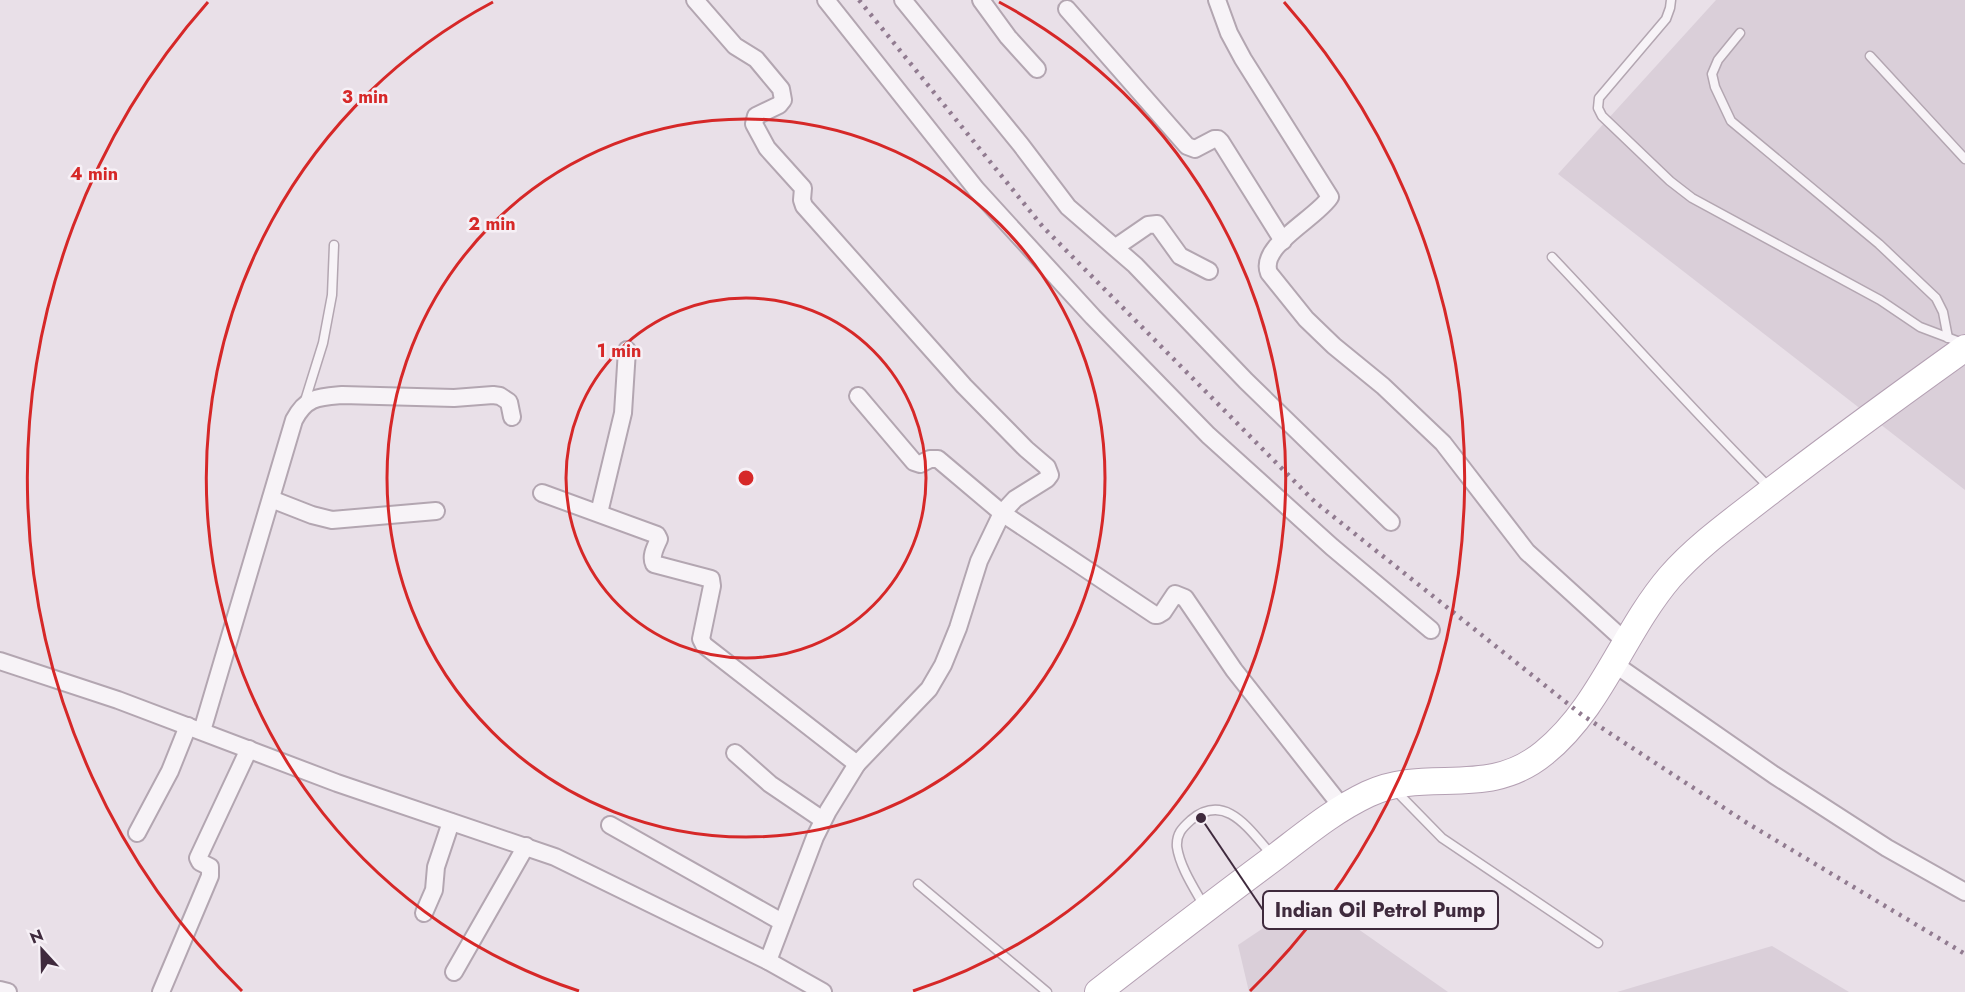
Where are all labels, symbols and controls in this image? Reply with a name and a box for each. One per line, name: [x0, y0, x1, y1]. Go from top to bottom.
text: 3 min: [342, 84, 388, 110]
text: 4 min: [70, 161, 118, 187]
text: 2 min: [468, 211, 516, 237]
text: 1 min: [597, 338, 641, 364]
centre of rings: [736, 468, 756, 488]
callout: Indian Oil Petrol Pump: [1263, 891, 1498, 929]
text: Indian Oil Petrol Pump: [1275, 896, 1485, 925]
north arrow: [12, 920, 72, 980]
text: N: [26, 924, 47, 950]

